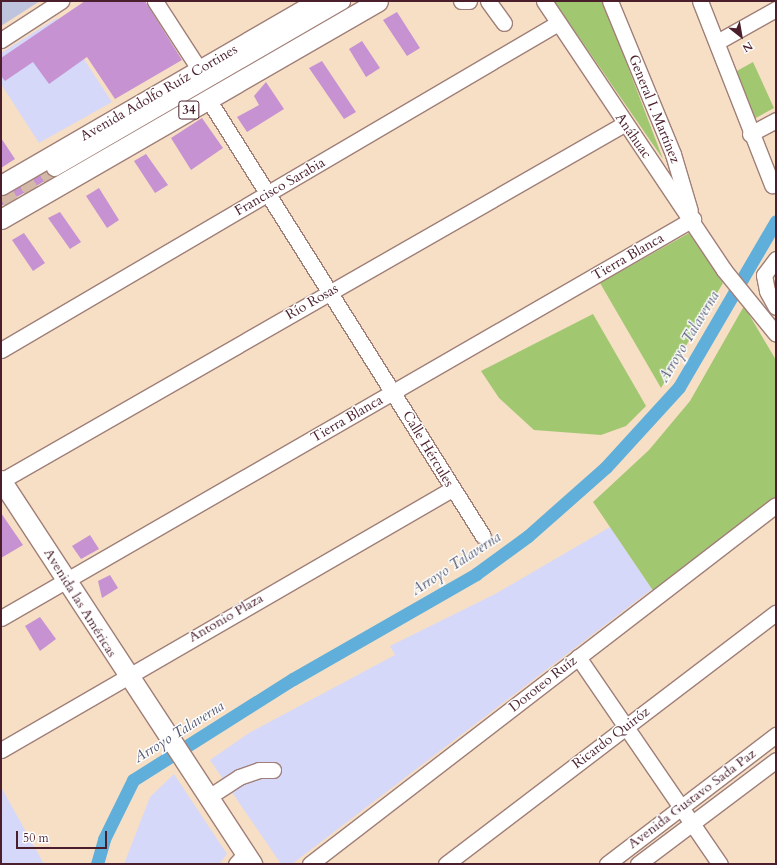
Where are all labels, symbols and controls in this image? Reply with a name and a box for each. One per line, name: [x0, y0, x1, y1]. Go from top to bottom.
north arrow: [721, 16, 761, 56]
text: N: [739, 38, 755, 56]
street label: Avenida Adolfo Ruíz Cortines: [77, 41, 241, 145]
street label: General I. Martínez: [625, 52, 683, 166]
road number: 34: [178, 99, 200, 121]
street label: Anáhuac: [611, 110, 655, 162]
street label: Francisco Sarabia: [232, 154, 328, 220]
street label: Tierra Blanca: [589, 230, 667, 284]
street label: Río Rosas: [283, 280, 341, 324]
water label: Arroyo Talaverna: [655, 288, 723, 386]
street label: Tierra Blanca: [308, 392, 386, 446]
street label: Calle Hércules: [399, 408, 457, 490]
water label: Arroyo Talaverna: [408, 528, 504, 600]
street label: Avenida las Américas: [40, 546, 120, 660]
street label: Antonio Plaza: [186, 590, 266, 646]
street label: Doroteo Ruíz: [506, 652, 580, 716]
water label: Arroyo Talaverna: [130, 697, 228, 767]
street label: Ricardo Quiróz: [569, 703, 653, 773]
street label: Avenida Gustavo Sada Paz: [625, 745, 759, 853]
scale bar: [18, 823, 109, 849]
text: 50 m: [23, 830, 49, 846]

